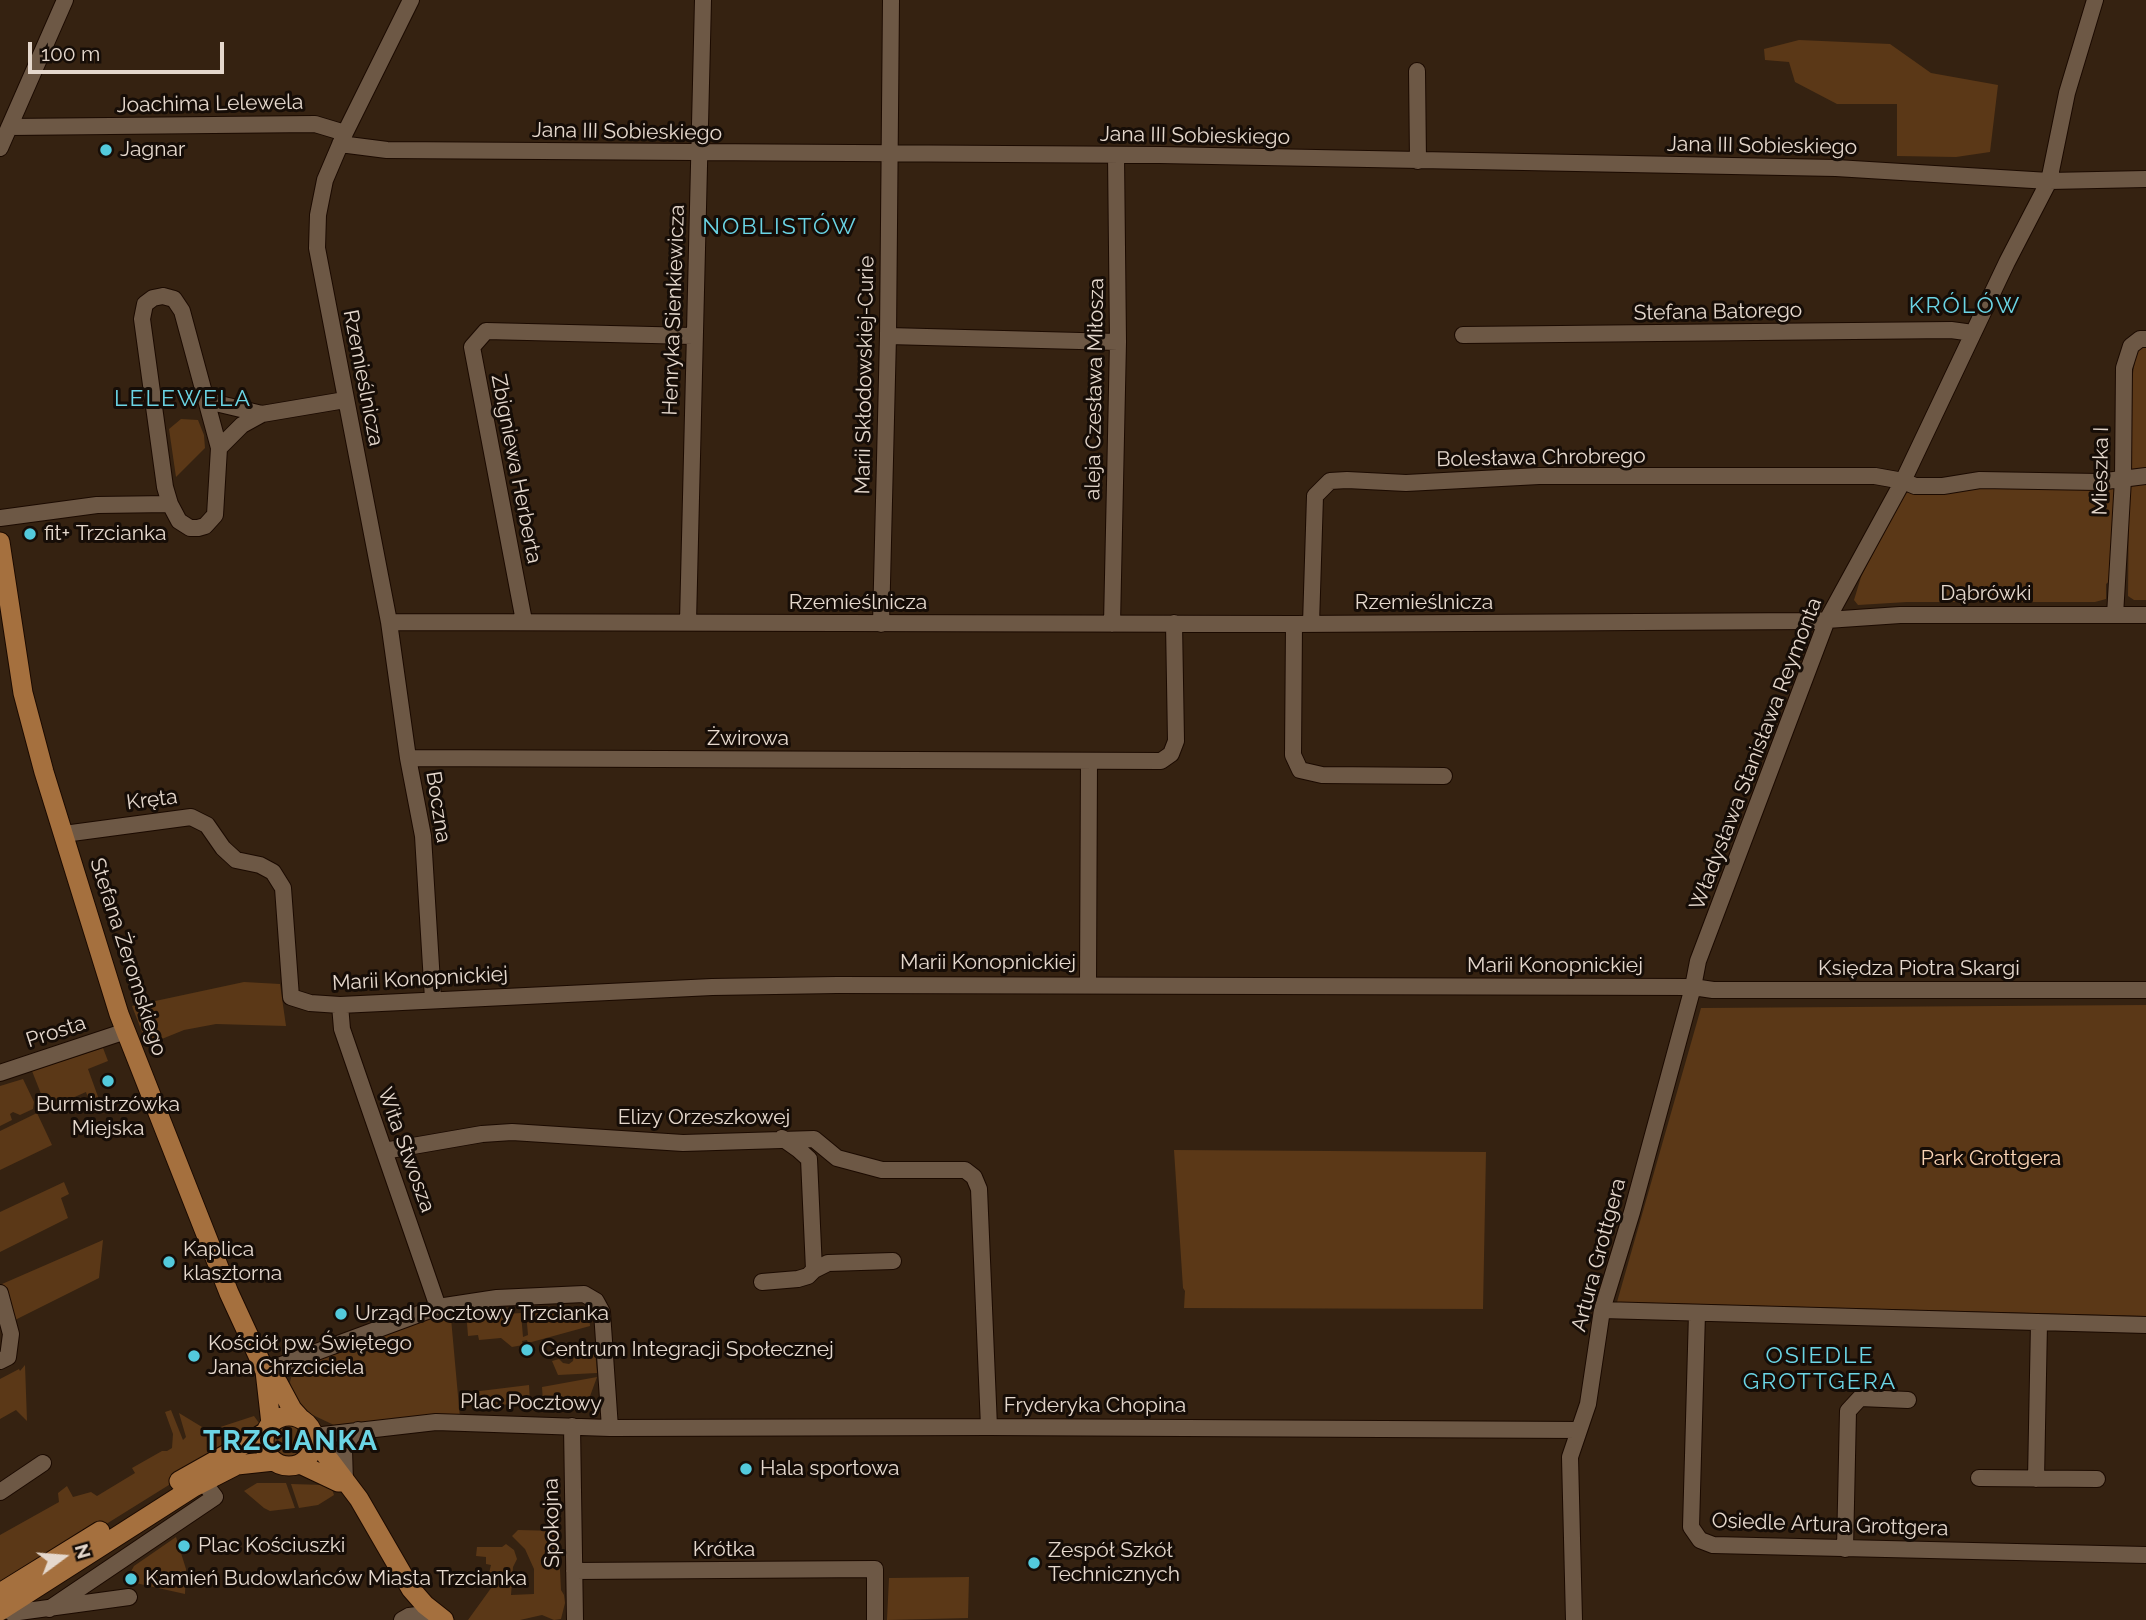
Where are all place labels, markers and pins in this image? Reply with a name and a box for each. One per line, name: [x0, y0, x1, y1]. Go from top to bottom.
place label: Jagnar: [120, 137, 185, 163]
marker: Jagnar: [98, 142, 114, 158]
place label: fit+ Trzcianka: [44, 521, 166, 547]
marker: fit+ Trzcianka: [22, 526, 38, 542]
marker: Burmistrzówka Miejska: [100, 1073, 116, 1089]
place label: Burmistrzówka Miejska: [36, 1092, 180, 1142]
place label: Kaplica klasztorna: [183, 1237, 282, 1287]
marker: Kaplica klasztorna: [161, 1254, 177, 1270]
place label: Urząd Pocztowy Trzcianka: [355, 1301, 609, 1327]
marker: Urząd Pocztowy Trzcianka: [333, 1306, 349, 1322]
place label: Kościół pw. Świętego Jana Chrzciciela: [208, 1331, 412, 1381]
place label: Centrum Integracji Społecznej: [541, 1337, 834, 1363]
marker: Centrum Integracji Społecznej: [519, 1342, 535, 1358]
marker: Kościół pw. Świętego Jana Chrzciciela: [186, 1348, 202, 1364]
place label: Hala sportowa: [760, 1456, 900, 1482]
marker: Hala sportowa: [738, 1461, 754, 1477]
place label: Plac Kościuszki: [198, 1533, 345, 1559]
marker: Plac Kościuszki: [176, 1538, 192, 1554]
place label: Zespół Szkół Technicznych: [1048, 1538, 1180, 1588]
marker: Zespół Szkół Technicznych: [1026, 1555, 1042, 1571]
place label: Kamień Budowlańców Miasta Trzcianka: [145, 1566, 527, 1592]
marker: Kamień Budowlańców Miasta Trzcianka: [123, 1571, 139, 1587]

